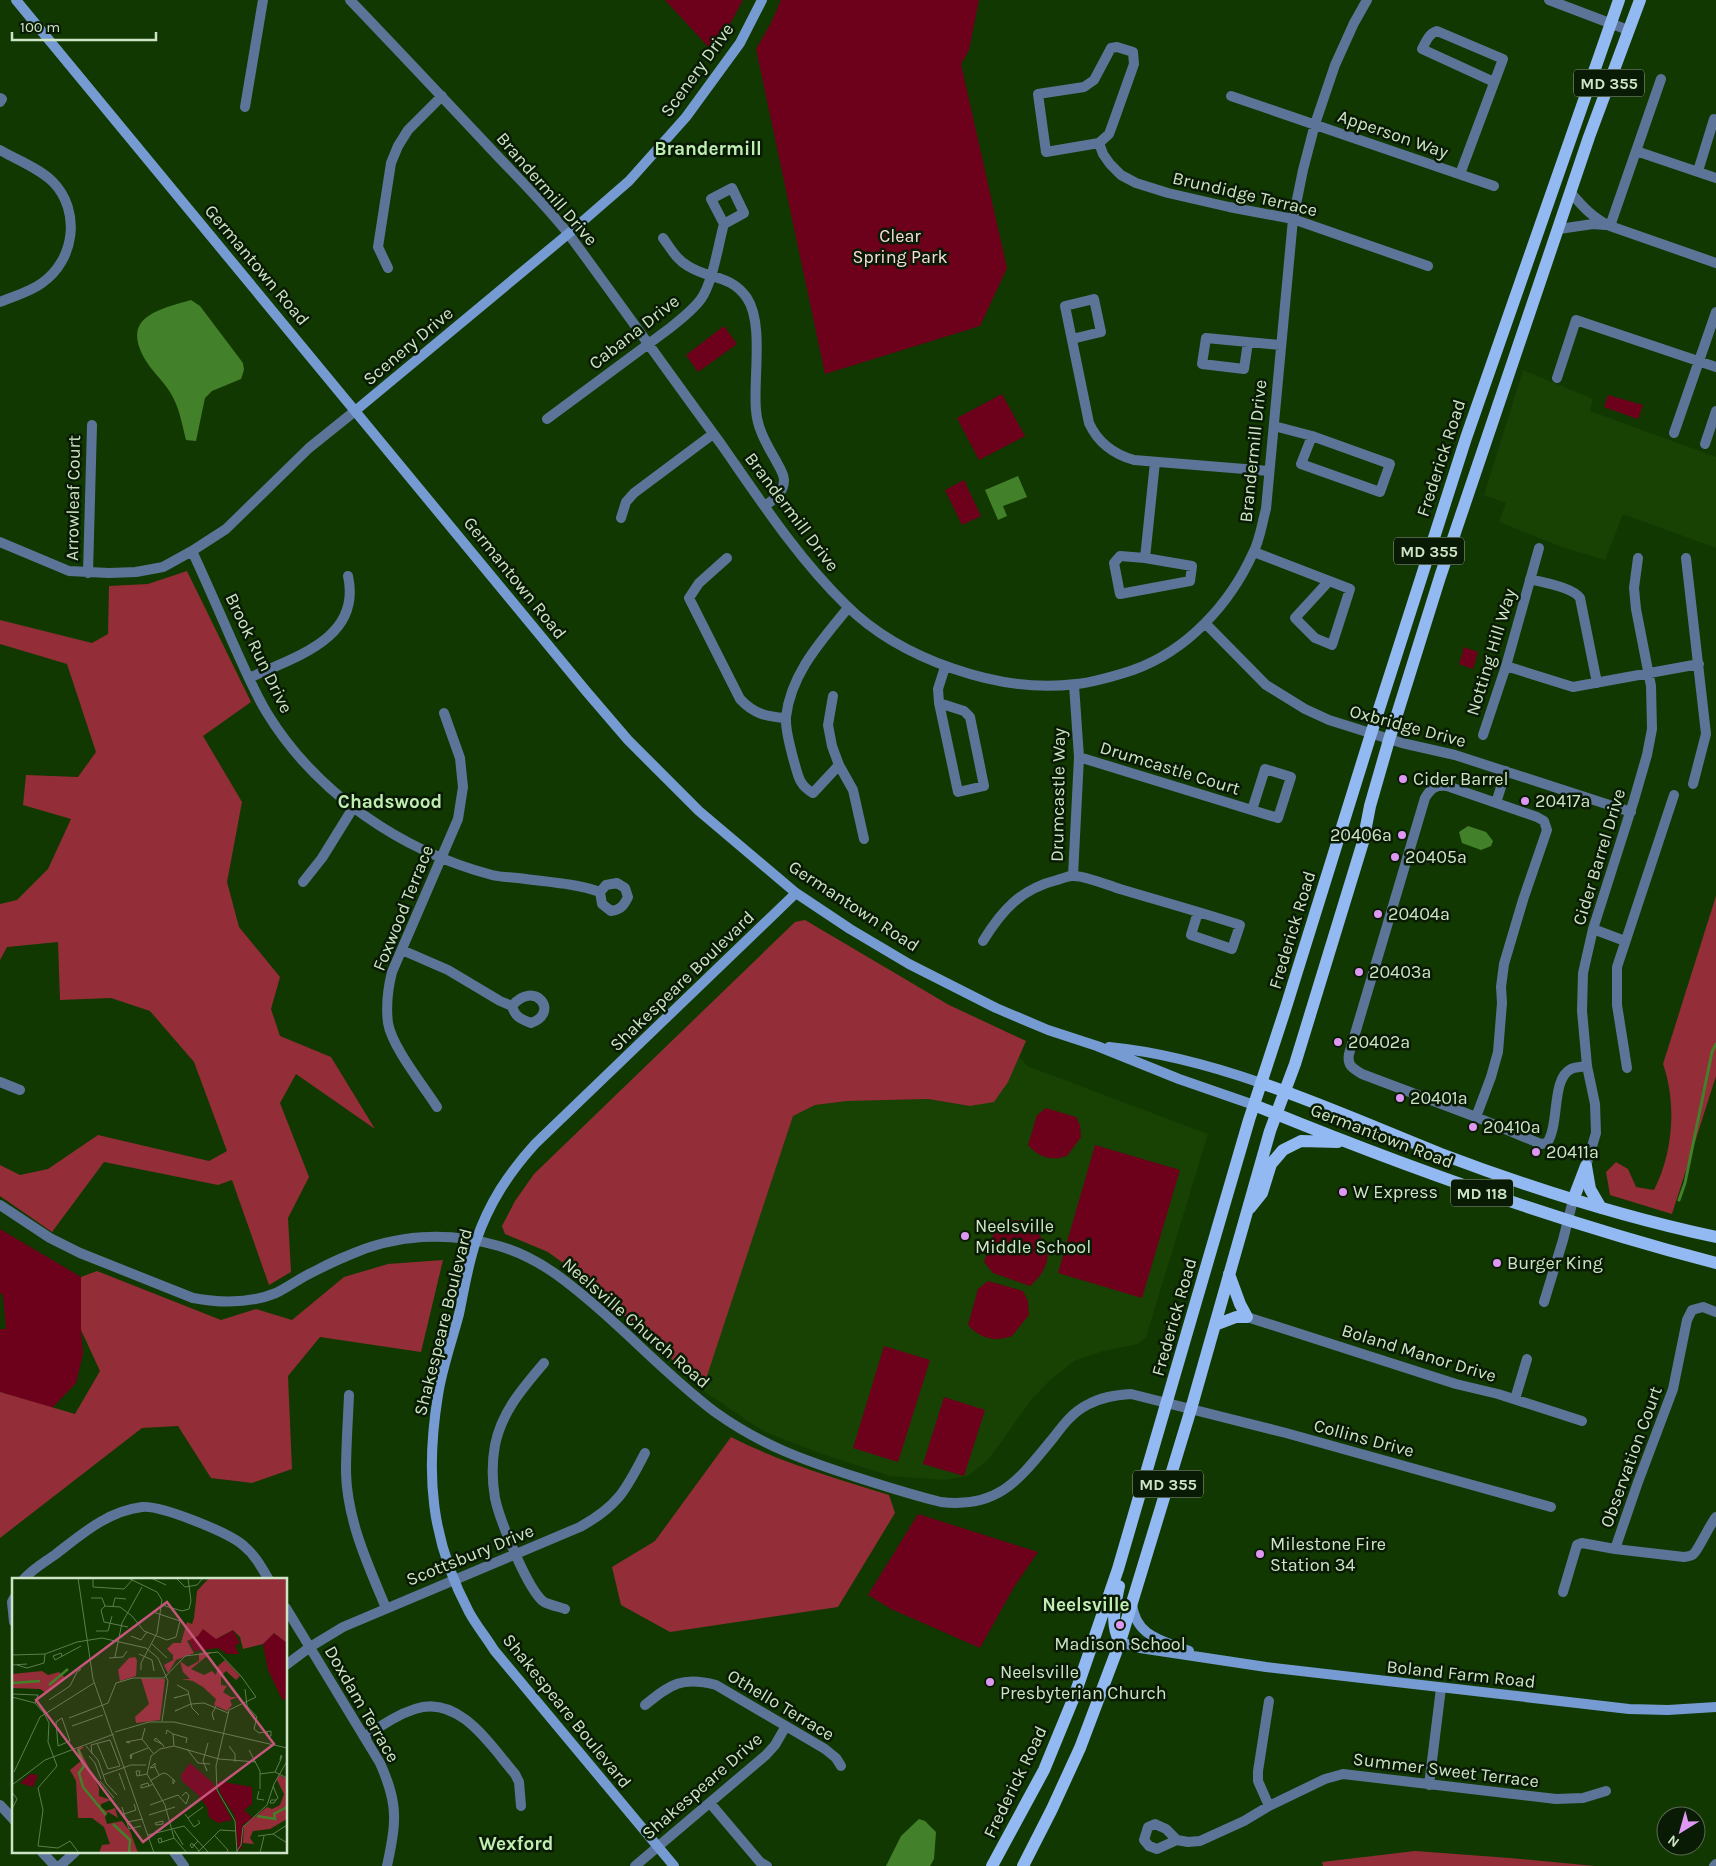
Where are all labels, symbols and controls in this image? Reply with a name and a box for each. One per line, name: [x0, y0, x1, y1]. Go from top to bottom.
scale bar: [12, 10, 156, 42]
text: 100 m: [20, 18, 60, 36]
street label: Scenery Drive: [656, 19, 738, 121]
road number: MD 355: [1574, 70, 1644, 96]
street label: Apperson Way: [1335, 105, 1452, 163]
street label: Brandermill Drive: [492, 128, 602, 250]
district label: Brandermill: [654, 138, 762, 160]
street label: Brundidge Terrace: [1170, 167, 1320, 221]
street label: Germantown Road: [200, 200, 314, 330]
park label: Clear Spring Park: [852, 225, 948, 268]
street label: Cabana Drive: [584, 290, 684, 374]
street label: Scenery Drive: [359, 302, 457, 390]
street label: Brandermill Drive: [1235, 379, 1271, 523]
street label: Frederick Road: [1412, 397, 1470, 519]
street label: Arrowleaf Court: [61, 435, 85, 561]
street label: Brandermill Drive: [740, 448, 844, 576]
street label: Germantown Road: [459, 512, 571, 644]
road number: MD 355: [1394, 538, 1464, 564]
street label: Notting Hill Way: [1461, 585, 1521, 718]
street label: Brook Run Drive: [220, 589, 298, 717]
street label: Oxbridge Drive: [1347, 700, 1469, 752]
street label: Drumcastle Way: [1046, 727, 1070, 862]
street label: Drumcastle Court: [1097, 736, 1243, 800]
place label: Cider Barrel: [1413, 768, 1508, 790]
marker: Cider Barrel: [1397, 773, 1409, 785]
street label: Cider Barrel Drive: [1568, 786, 1630, 928]
place label: 20417a: [1535, 790, 1590, 812]
district label: Chadswood: [338, 791, 442, 813]
marker: 20417a: [1519, 795, 1531, 807]
place label: 20406a: [1330, 824, 1392, 846]
marker: 20406a: [1396, 829, 1408, 841]
street label: Foxwood Terrace: [368, 842, 438, 974]
place label: 20405a: [1405, 846, 1467, 868]
marker: 20405a: [1389, 851, 1401, 863]
street label: Germantown Road: [785, 856, 923, 956]
street label: Frederick Road: [1264, 868, 1320, 992]
place label: 20404a: [1388, 903, 1450, 925]
street label: Shakespeare Boulevard: [605, 906, 759, 1056]
marker: 20404a: [1372, 908, 1384, 920]
place label: 20403a: [1369, 961, 1431, 983]
marker: 20403a: [1353, 966, 1365, 978]
place label: 20402a: [1348, 1031, 1410, 1053]
marker: 20402a: [1332, 1036, 1344, 1048]
place label: 20401a: [1410, 1087, 1468, 1109]
marker: 20401a: [1394, 1092, 1406, 1104]
street label: Germantown Road: [1307, 1099, 1457, 1173]
place label: 20410a: [1483, 1116, 1541, 1138]
marker: 20410a: [1467, 1121, 1479, 1133]
place label: 20411a: [1546, 1141, 1599, 1163]
marker: 20411a: [1530, 1146, 1542, 1158]
road number: MD 118: [1451, 1180, 1513, 1206]
place label: W Express: [1353, 1181, 1438, 1203]
marker: W Express: [1337, 1186, 1349, 1198]
place label: Neelsville Middle School: [975, 1215, 1091, 1258]
street label: Shakespeare Boulevard: [409, 1226, 477, 1418]
marker: Neelsville Middle School: [959, 1230, 971, 1242]
place label: Burger King: [1507, 1252, 1603, 1274]
street label: Neelsville Church Road: [558, 1253, 714, 1393]
street label: Frederick Road: [1147, 1255, 1201, 1379]
marker: Burger King: [1491, 1257, 1503, 1269]
street label: Boland Manor Drive: [1339, 1319, 1499, 1387]
street label: Observation Court: [1595, 1383, 1667, 1531]
street label: Collins Drive: [1311, 1414, 1417, 1462]
road number: MD 355: [1133, 1470, 1203, 1498]
street label: Scottsbury Drive: [403, 1519, 537, 1591]
place label: Milestone Fire Station 34: [1270, 1533, 1386, 1576]
marker: Milestone Fire Station 34: [1254, 1548, 1266, 1560]
inset map: [12, 1578, 288, 1854]
district label: Neelsville: [1042, 1594, 1130, 1616]
marker: Madison School: [1114, 1619, 1126, 1631]
street label: Shakespeare Boulevard: [498, 1629, 636, 1793]
place label: Madison School: [1054, 1633, 1186, 1655]
street label: Doxdam Terrace: [320, 1642, 404, 1766]
street label: Boland Farm Road: [1385, 1655, 1537, 1693]
place label: Neelsville Presbyterian Church: [1000, 1661, 1167, 1704]
street label: Othello Terrace: [723, 1664, 839, 1746]
marker: Neelsville Presbyterian Church: [984, 1676, 996, 1688]
street label: Frederick Road: [978, 1722, 1052, 1842]
street label: Shakespeare Drive: [637, 1728, 767, 1844]
street label: Summer Sweet Terrace: [1352, 1748, 1540, 1792]
north arrow: [1656, 1806, 1706, 1856]
text: N: [1664, 1831, 1683, 1851]
district label: Wexford: [479, 1833, 553, 1855]

